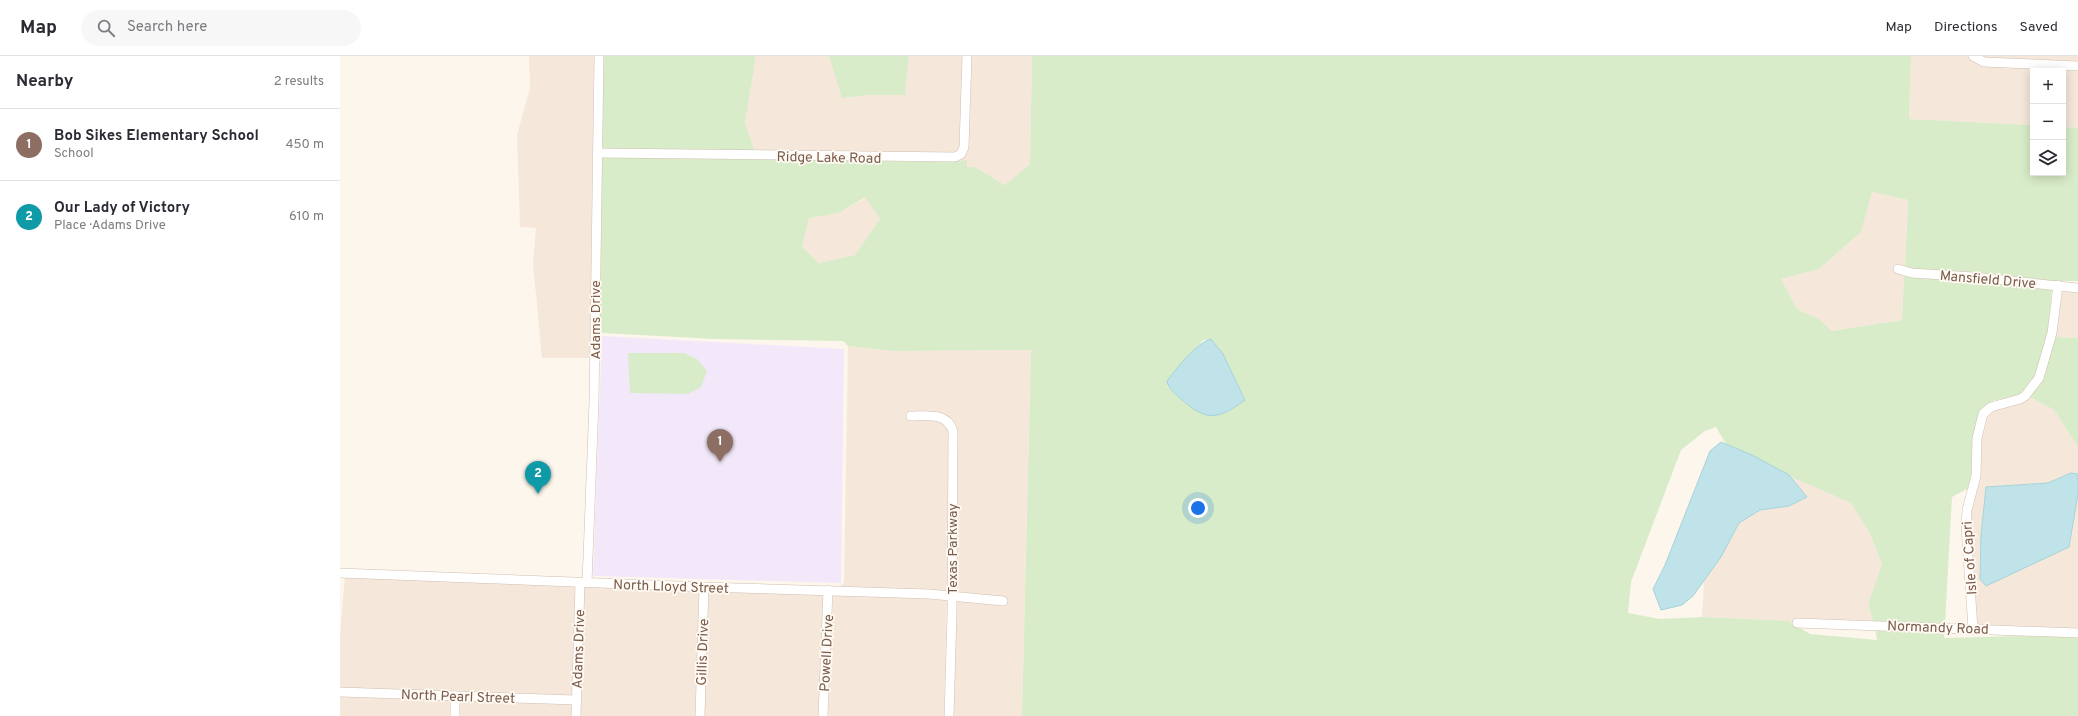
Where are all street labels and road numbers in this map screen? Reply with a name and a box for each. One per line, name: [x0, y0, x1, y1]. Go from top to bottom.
street label: Ridge Lake Road: [776, 149, 882, 168]
street label: Mansfield Drive: [1939, 268, 2037, 293]
street label: Adams Drive: [588, 280, 605, 360]
street label: Texas Parkway: [945, 503, 962, 595]
street label: Isle of Capri: [1959, 521, 1982, 595]
street label: North Lloyd Street: [613, 577, 729, 598]
street label: Adams Drive: [570, 609, 589, 689]
street label: Powell Drive: [817, 614, 838, 692]
street label: Gillis Drive: [694, 618, 713, 686]
street label: Normandy Road: [1887, 618, 1989, 639]
street label: North Pearl Street: [401, 687, 515, 708]

